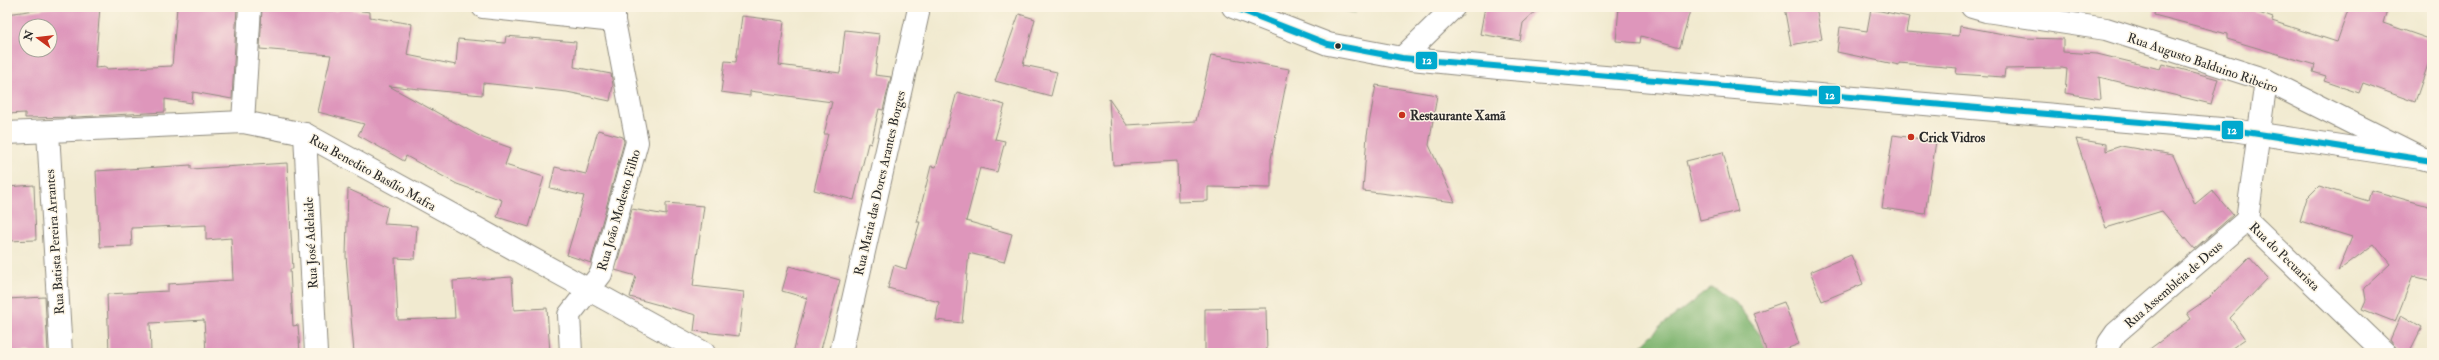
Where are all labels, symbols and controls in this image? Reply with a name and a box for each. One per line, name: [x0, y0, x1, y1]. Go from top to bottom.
north arrow: [18, 18, 58, 58]
text: N: [21, 28, 37, 43]
street label: Rua Augusto Balduino Ribeiro: [2125, 30, 2280, 96]
unlabelled marker: [1333, 41, 1343, 51]
line badge: 12: [1415, 51, 1438, 70]
text: 12: [1422, 54, 1432, 67]
line badge: 12: [1818, 85, 1841, 105]
street label: Rua Maria das Dores Arantes Borges: [851, 89, 909, 277]
text: 12: [1825, 89, 1835, 102]
place label: Restaurante Xamã: [1410, 108, 1506, 124]
marker: Restaurante Xamã: [1397, 110, 1407, 120]
line badge: 12: [2221, 120, 2244, 140]
text: 12: [2227, 124, 2237, 137]
place label: Crick Vidros: [1919, 130, 1986, 146]
street label: Rua Benedito Basílio Mafra: [306, 131, 439, 215]
marker: Crick Vidros: [1906, 132, 1916, 142]
street label: Rua João Modesto Filho: [594, 148, 644, 273]
street label: Rua Batista Pereira Arrantes: [42, 168, 68, 315]
street label: Rua José Adelaide: [301, 196, 321, 289]
street label: Rua do Pecuarista: [2246, 219, 2323, 295]
street label: Rua Assembleia de Deus: [2121, 237, 2226, 332]

